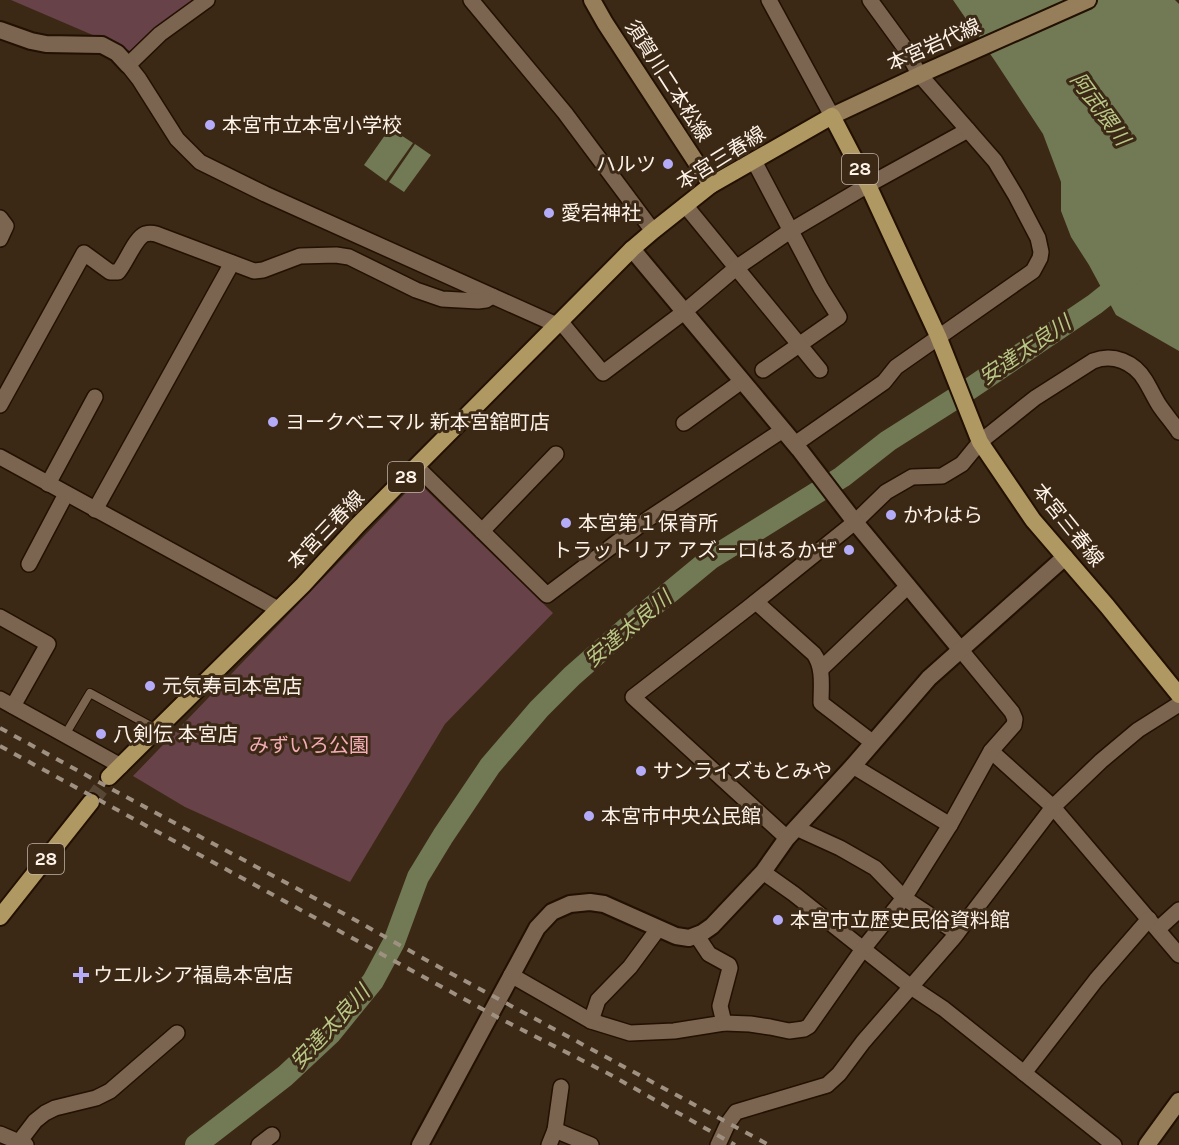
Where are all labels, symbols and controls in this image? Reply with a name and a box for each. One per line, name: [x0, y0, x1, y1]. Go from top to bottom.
street label: 本宮岩代線: [884, 14, 984, 76]
street label: 須賀川二本松線: [620, 16, 716, 146]
water label: 阿武隈川: [1066, 68, 1136, 152]
place label: 本宮市立本宮小学校: [222, 114, 402, 137]
marker: 本宮市立本宮小学校: [203, 118, 217, 132]
street label: 本宮三春線: [673, 122, 769, 194]
place label: ハルツ: [596, 153, 656, 176]
road number: 28: [842, 154, 878, 184]
marker: ハルツ: [661, 157, 675, 171]
place label: 愛宕神社: [561, 202, 641, 225]
marker: 愛宕神社: [542, 206, 556, 220]
water label: 安達太良川: [975, 310, 1077, 389]
place label: ヨークベニマル 新本宮舘町店: [285, 411, 550, 434]
marker: ヨークベニマル 新本宮舘町店: [266, 415, 280, 429]
road number: 28: [388, 462, 424, 492]
street label: 本宮三春線: [1028, 479, 1108, 571]
street label: 本宮三春線: [283, 486, 369, 574]
place label: かわはら: [903, 504, 983, 527]
marker: かわはら: [884, 508, 898, 522]
place label: 本宮第１保育所: [578, 512, 718, 535]
marker: 本宮第１保育所: [559, 516, 573, 530]
place label: トラットリア アズーロはるかぜ: [552, 539, 837, 562]
marker: トラットリア アズーロはるかぜ: [842, 543, 856, 557]
water label: 安達太良川: [580, 585, 677, 672]
place label: 元気寿司本宮店: [162, 675, 302, 698]
marker: 元気寿司本宮店: [143, 679, 157, 693]
place label: 八剣伝 本宮店: [113, 723, 238, 746]
marker: 八剣伝 本宮店: [94, 727, 108, 741]
park label: みずいろ公園: [249, 734, 369, 757]
place label: サンライズもとみや: [653, 760, 832, 783]
marker: サンライズもとみや: [634, 764, 648, 778]
place label: 本宮市中央公民館: [601, 805, 761, 828]
marker: 本宮市中央公民館: [582, 809, 596, 823]
road number: 28: [28, 844, 64, 874]
place label: 本宮市立歴史民俗資料館: [790, 909, 1010, 932]
marker: 本宮市立歴史民俗資料館: [771, 913, 785, 927]
place label: ウエルシア福島本宮店: [93, 964, 293, 987]
marker: ウエルシア福島本宮店: [74, 968, 88, 982]
water label: 安達太良川: [285, 979, 376, 1074]

